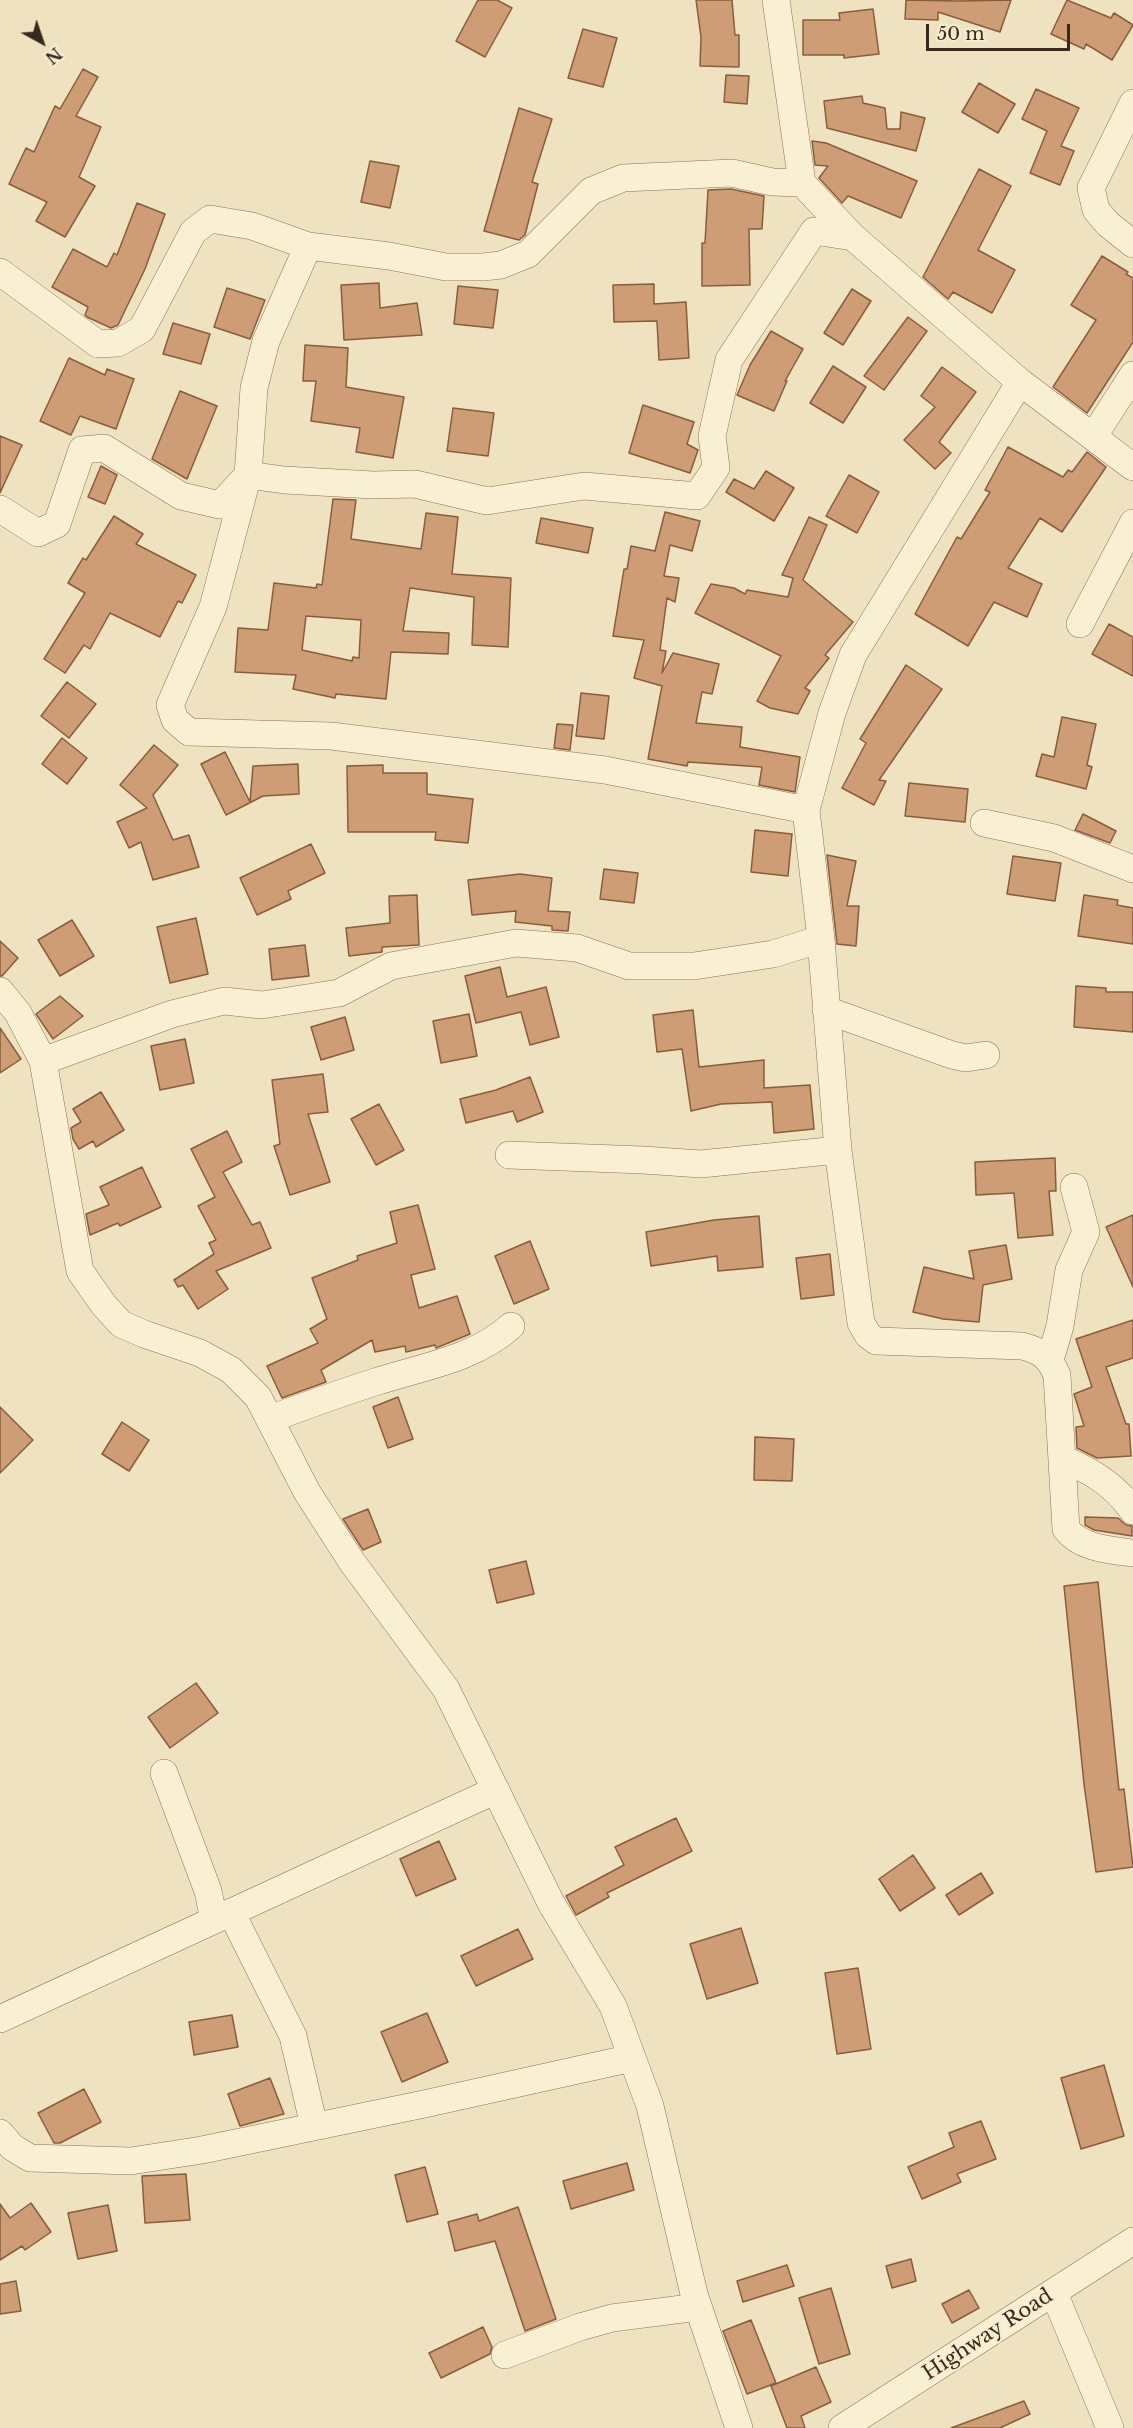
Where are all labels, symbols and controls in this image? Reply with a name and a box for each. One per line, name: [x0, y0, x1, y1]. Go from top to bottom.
north arrow: [12, 12, 72, 72]
scale bar: [929, 12, 1073, 50]
text: 50 m: [937, 23, 985, 45]
text: N: [41, 43, 66, 68]
street label: Highway Road: [919, 2284, 1057, 2386]

